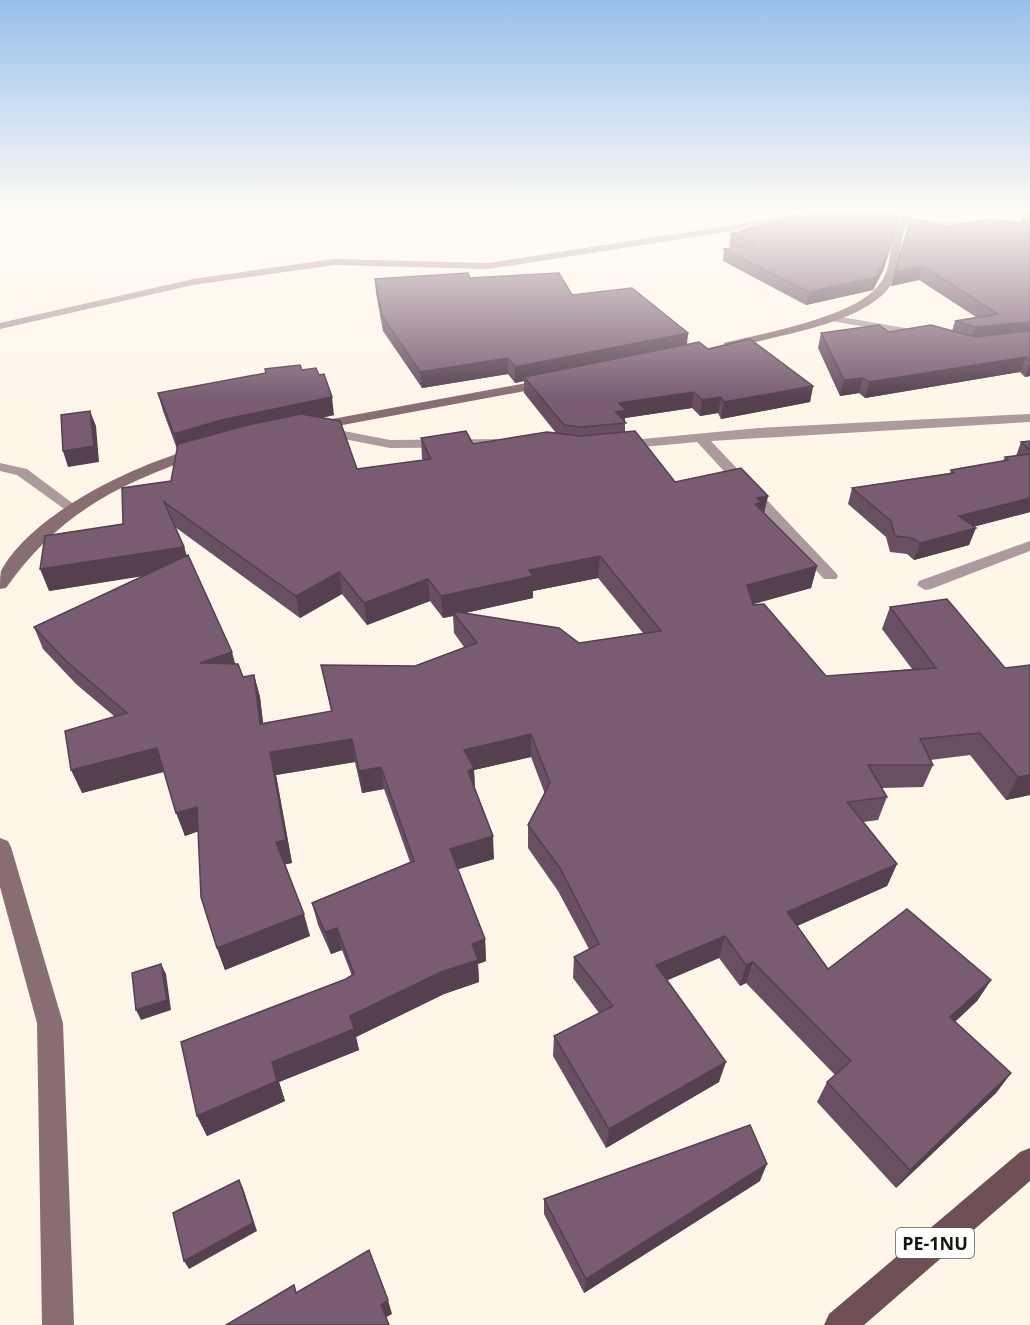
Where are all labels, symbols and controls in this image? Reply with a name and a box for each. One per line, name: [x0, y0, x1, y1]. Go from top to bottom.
road number: PE-1NU: [896, 1228, 974, 1258]

